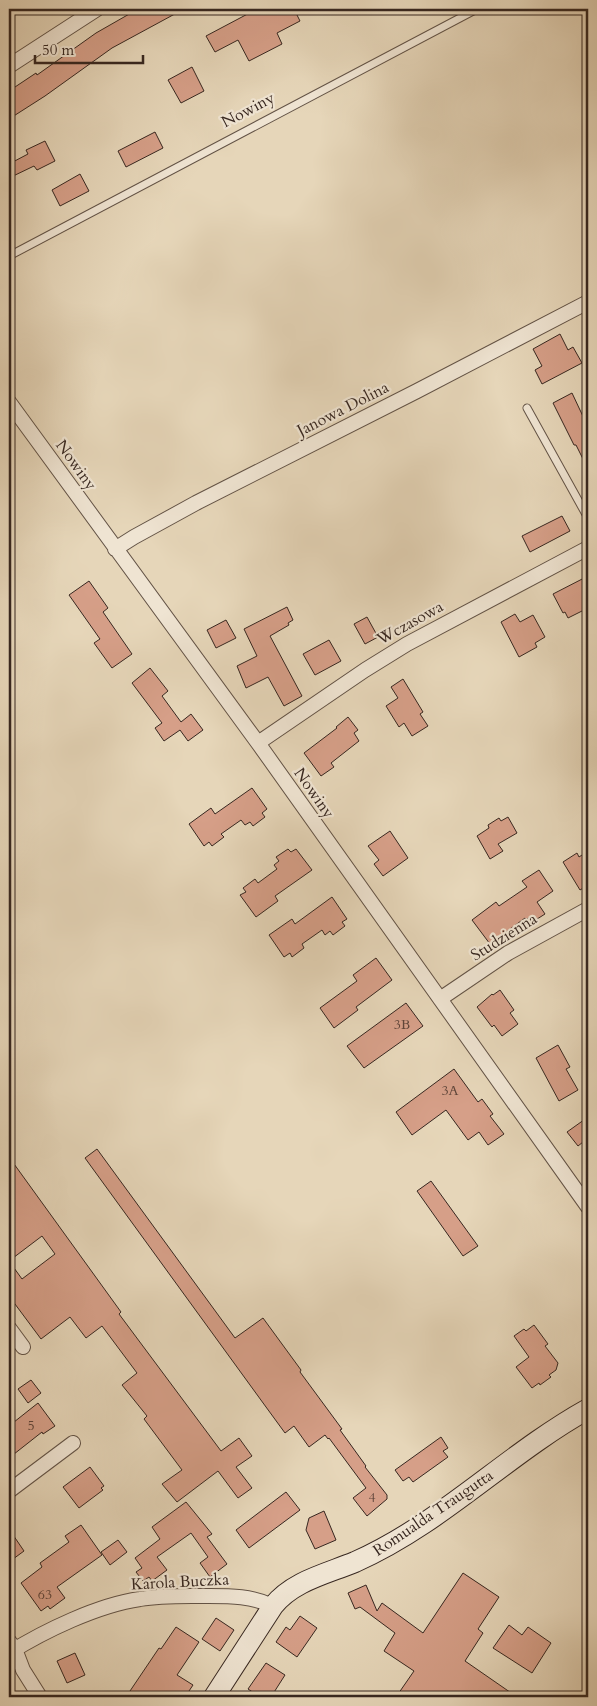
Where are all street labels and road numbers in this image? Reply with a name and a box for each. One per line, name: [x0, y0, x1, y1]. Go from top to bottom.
street label: Nowiny: [218, 87, 279, 133]
street label: Janowa Dolina: [292, 376, 393, 442]
street label: Nowiny: [50, 435, 102, 495]
street label: Wczasowa: [372, 596, 447, 651]
street label: Nowiny: [289, 763, 340, 823]
street label: Studzienna: [467, 908, 541, 966]
street label: Romualda Traugutta: [368, 1464, 498, 1561]
street label: Karola Buczka: [130, 1568, 230, 1596]

